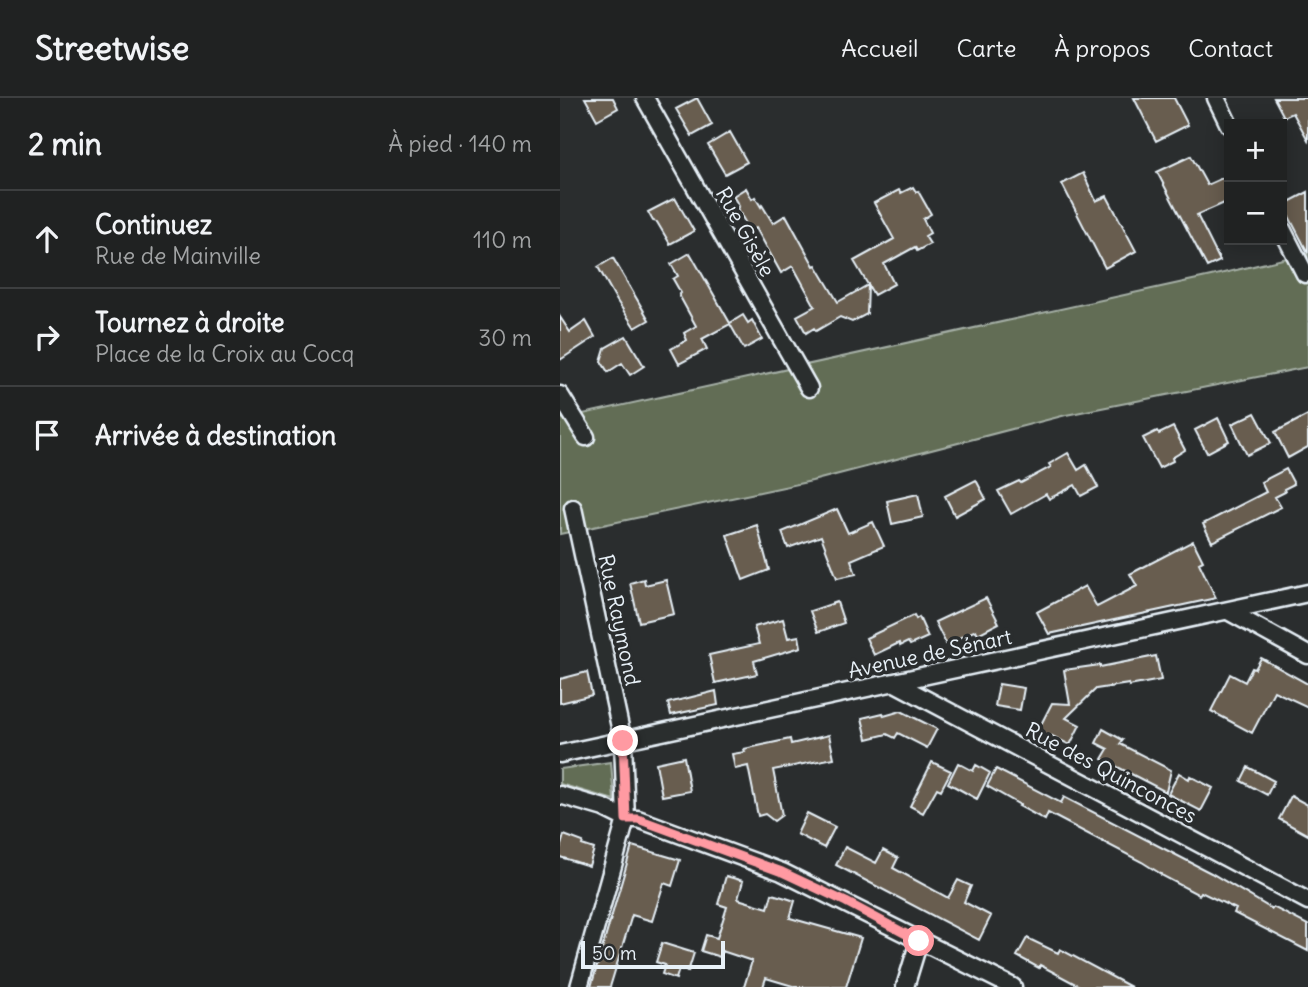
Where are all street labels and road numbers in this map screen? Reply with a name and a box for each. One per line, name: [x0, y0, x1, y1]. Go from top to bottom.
street label: Rue Gisèle: [710, 182, 781, 281]
street label: Rue Raymond: [592, 552, 647, 688]
street label: Avenue de Sénart: [846, 623, 1014, 684]
street label: Rue des Quinconces: [1021, 716, 1202, 829]

